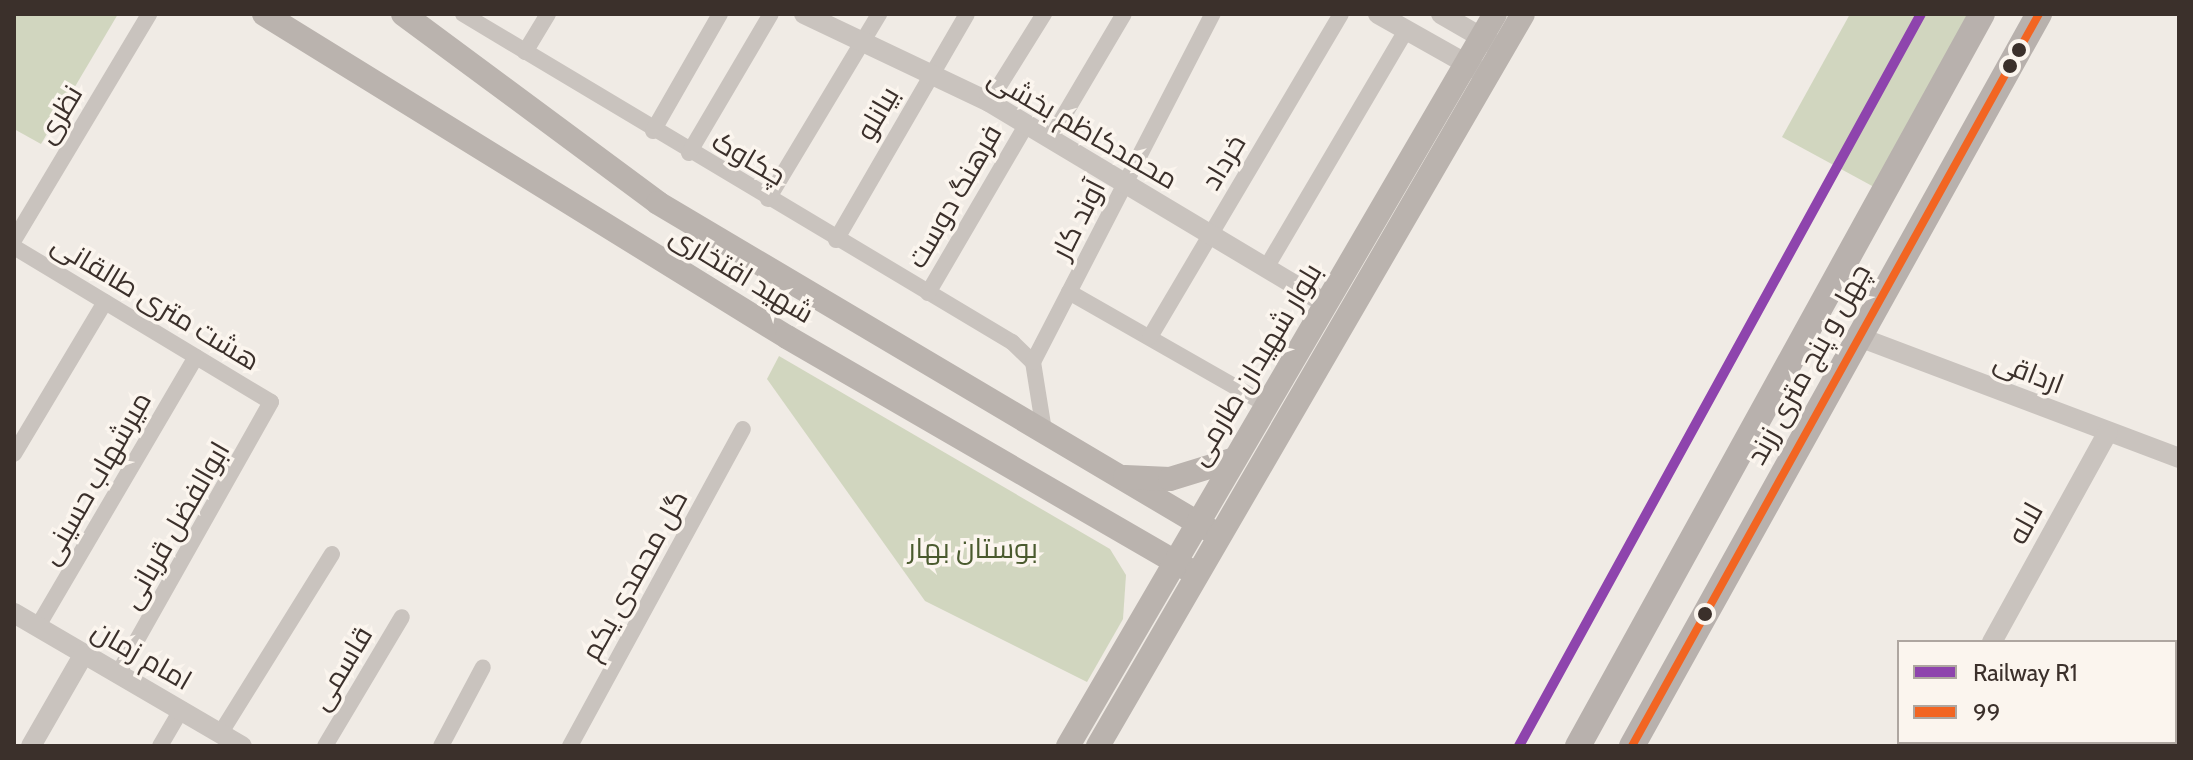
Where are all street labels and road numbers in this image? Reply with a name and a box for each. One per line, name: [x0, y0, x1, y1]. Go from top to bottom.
street label: محمدکاظم بخشی: [982, 60, 1184, 196]
street label: نظری: [29, 79, 89, 149]
street label: بیانلو: [848, 80, 906, 146]
street label: فرهنگ دوست: [899, 118, 1009, 274]
street label: چکاوک: [706, 124, 792, 192]
street label: خرداد: [1194, 128, 1252, 196]
street label: آوند کار: [1044, 174, 1112, 264]
street label: شهید افتخاری: [664, 218, 820, 330]
street label: هشت متری طالقانی: [46, 227, 266, 377]
street label: بلوار شهیدان طارمی: [1181, 257, 1329, 471]
street label: چهل و پنج متری زرند: [1739, 258, 1877, 470]
street label: ارداقی: [1989, 343, 2069, 401]
street label: میرشهاب حسینی: [32, 386, 158, 570]
street label: ابوالفضل قربانی: [114, 435, 236, 615]
street label: گل محمدی یکم: [573, 484, 695, 666]
street label: لاله: [2000, 497, 2050, 549]
street label: امام زمان: [86, 613, 198, 697]
street label: قاسمی: [303, 620, 379, 716]

